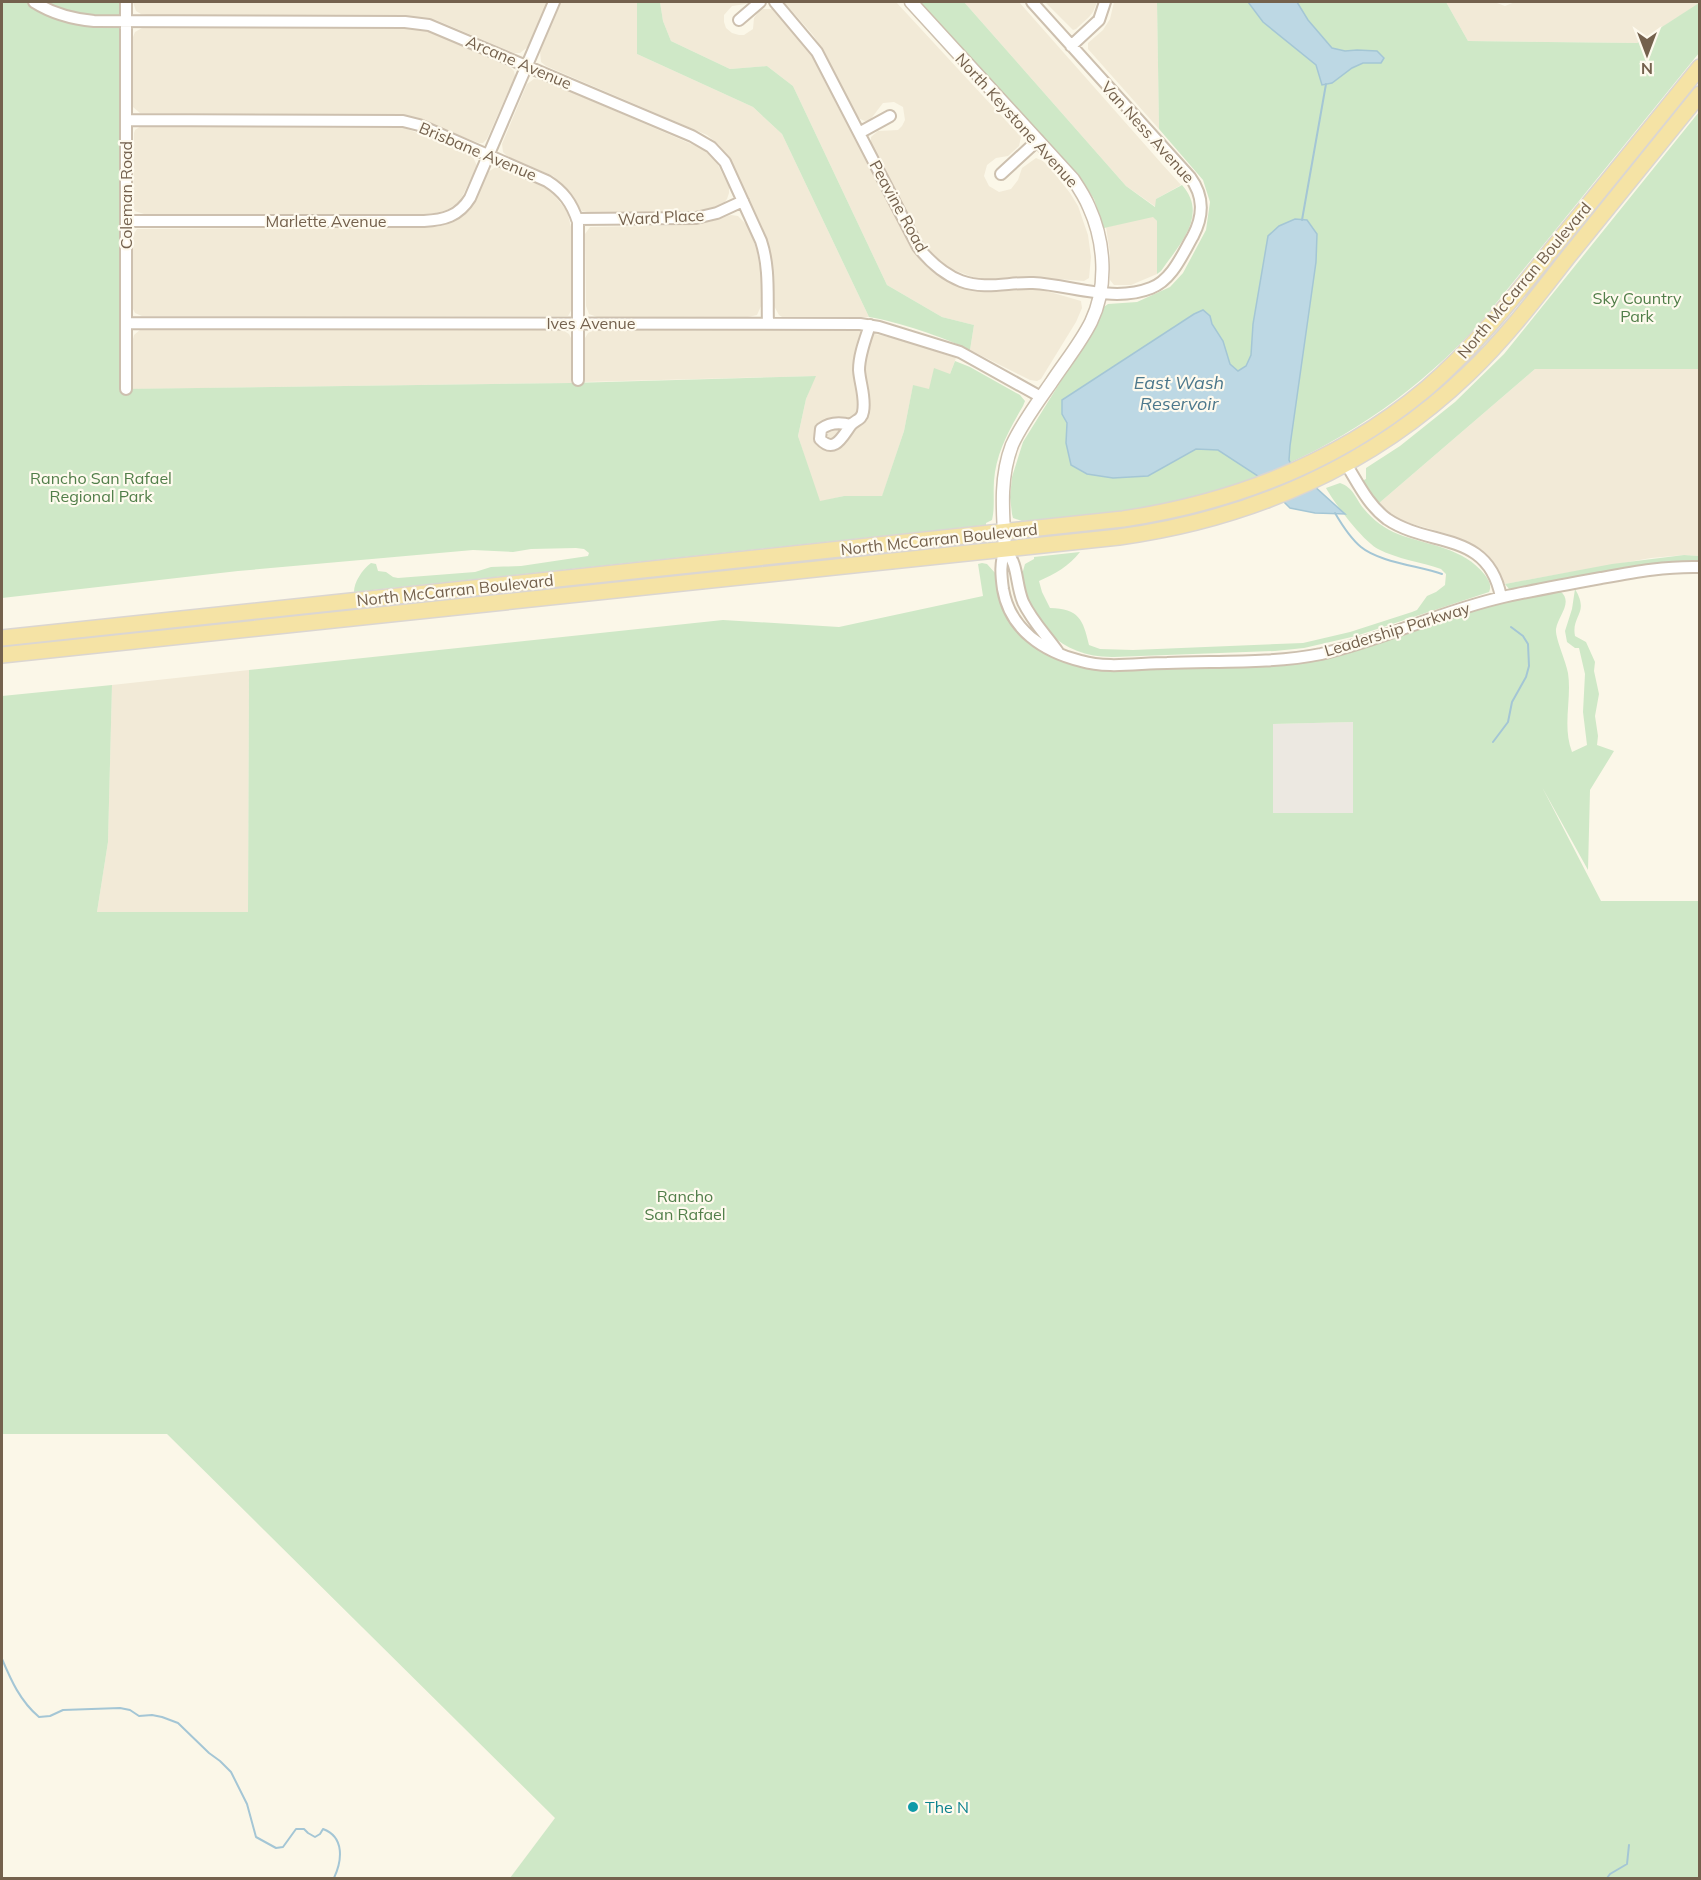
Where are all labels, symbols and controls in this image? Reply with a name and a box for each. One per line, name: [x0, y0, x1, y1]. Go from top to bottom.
north arrow: [1617, 24, 1677, 84]
street label: Arcane Avenue: [463, 31, 575, 93]
street label: North Keystone Avenue: [951, 49, 1083, 191]
text: N: [1641, 59, 1653, 79]
street label: Van Ness Avenue: [1097, 77, 1199, 187]
street label: Brisbane Avenue: [416, 117, 540, 185]
street label: Coleman Road: [116, 141, 136, 249]
street label: Peavine Road: [866, 157, 932, 255]
street label: North McCarran Boulevard: [1453, 198, 1595, 362]
street label: Ward Place: [617, 205, 705, 229]
street label: Marlette Avenue: [265, 211, 387, 231]
park label: Sky Country Park: [1592, 288, 1682, 326]
street label: Ives Avenue: [546, 313, 636, 333]
water label: East Wash Reservoir: [1134, 371, 1224, 415]
park label: Rancho San Rafael Regional Park: [30, 468, 172, 506]
street label: North McCarran Boulevard: [839, 519, 1039, 559]
street label: North McCarran Boulevard: [355, 570, 555, 610]
street label: Leadership Parkway: [1322, 597, 1473, 661]
park label: Rancho San Rafael: [644, 1186, 726, 1224]
place label: The N: [925, 1797, 969, 1817]
marker: The N: [906, 1800, 920, 1814]

